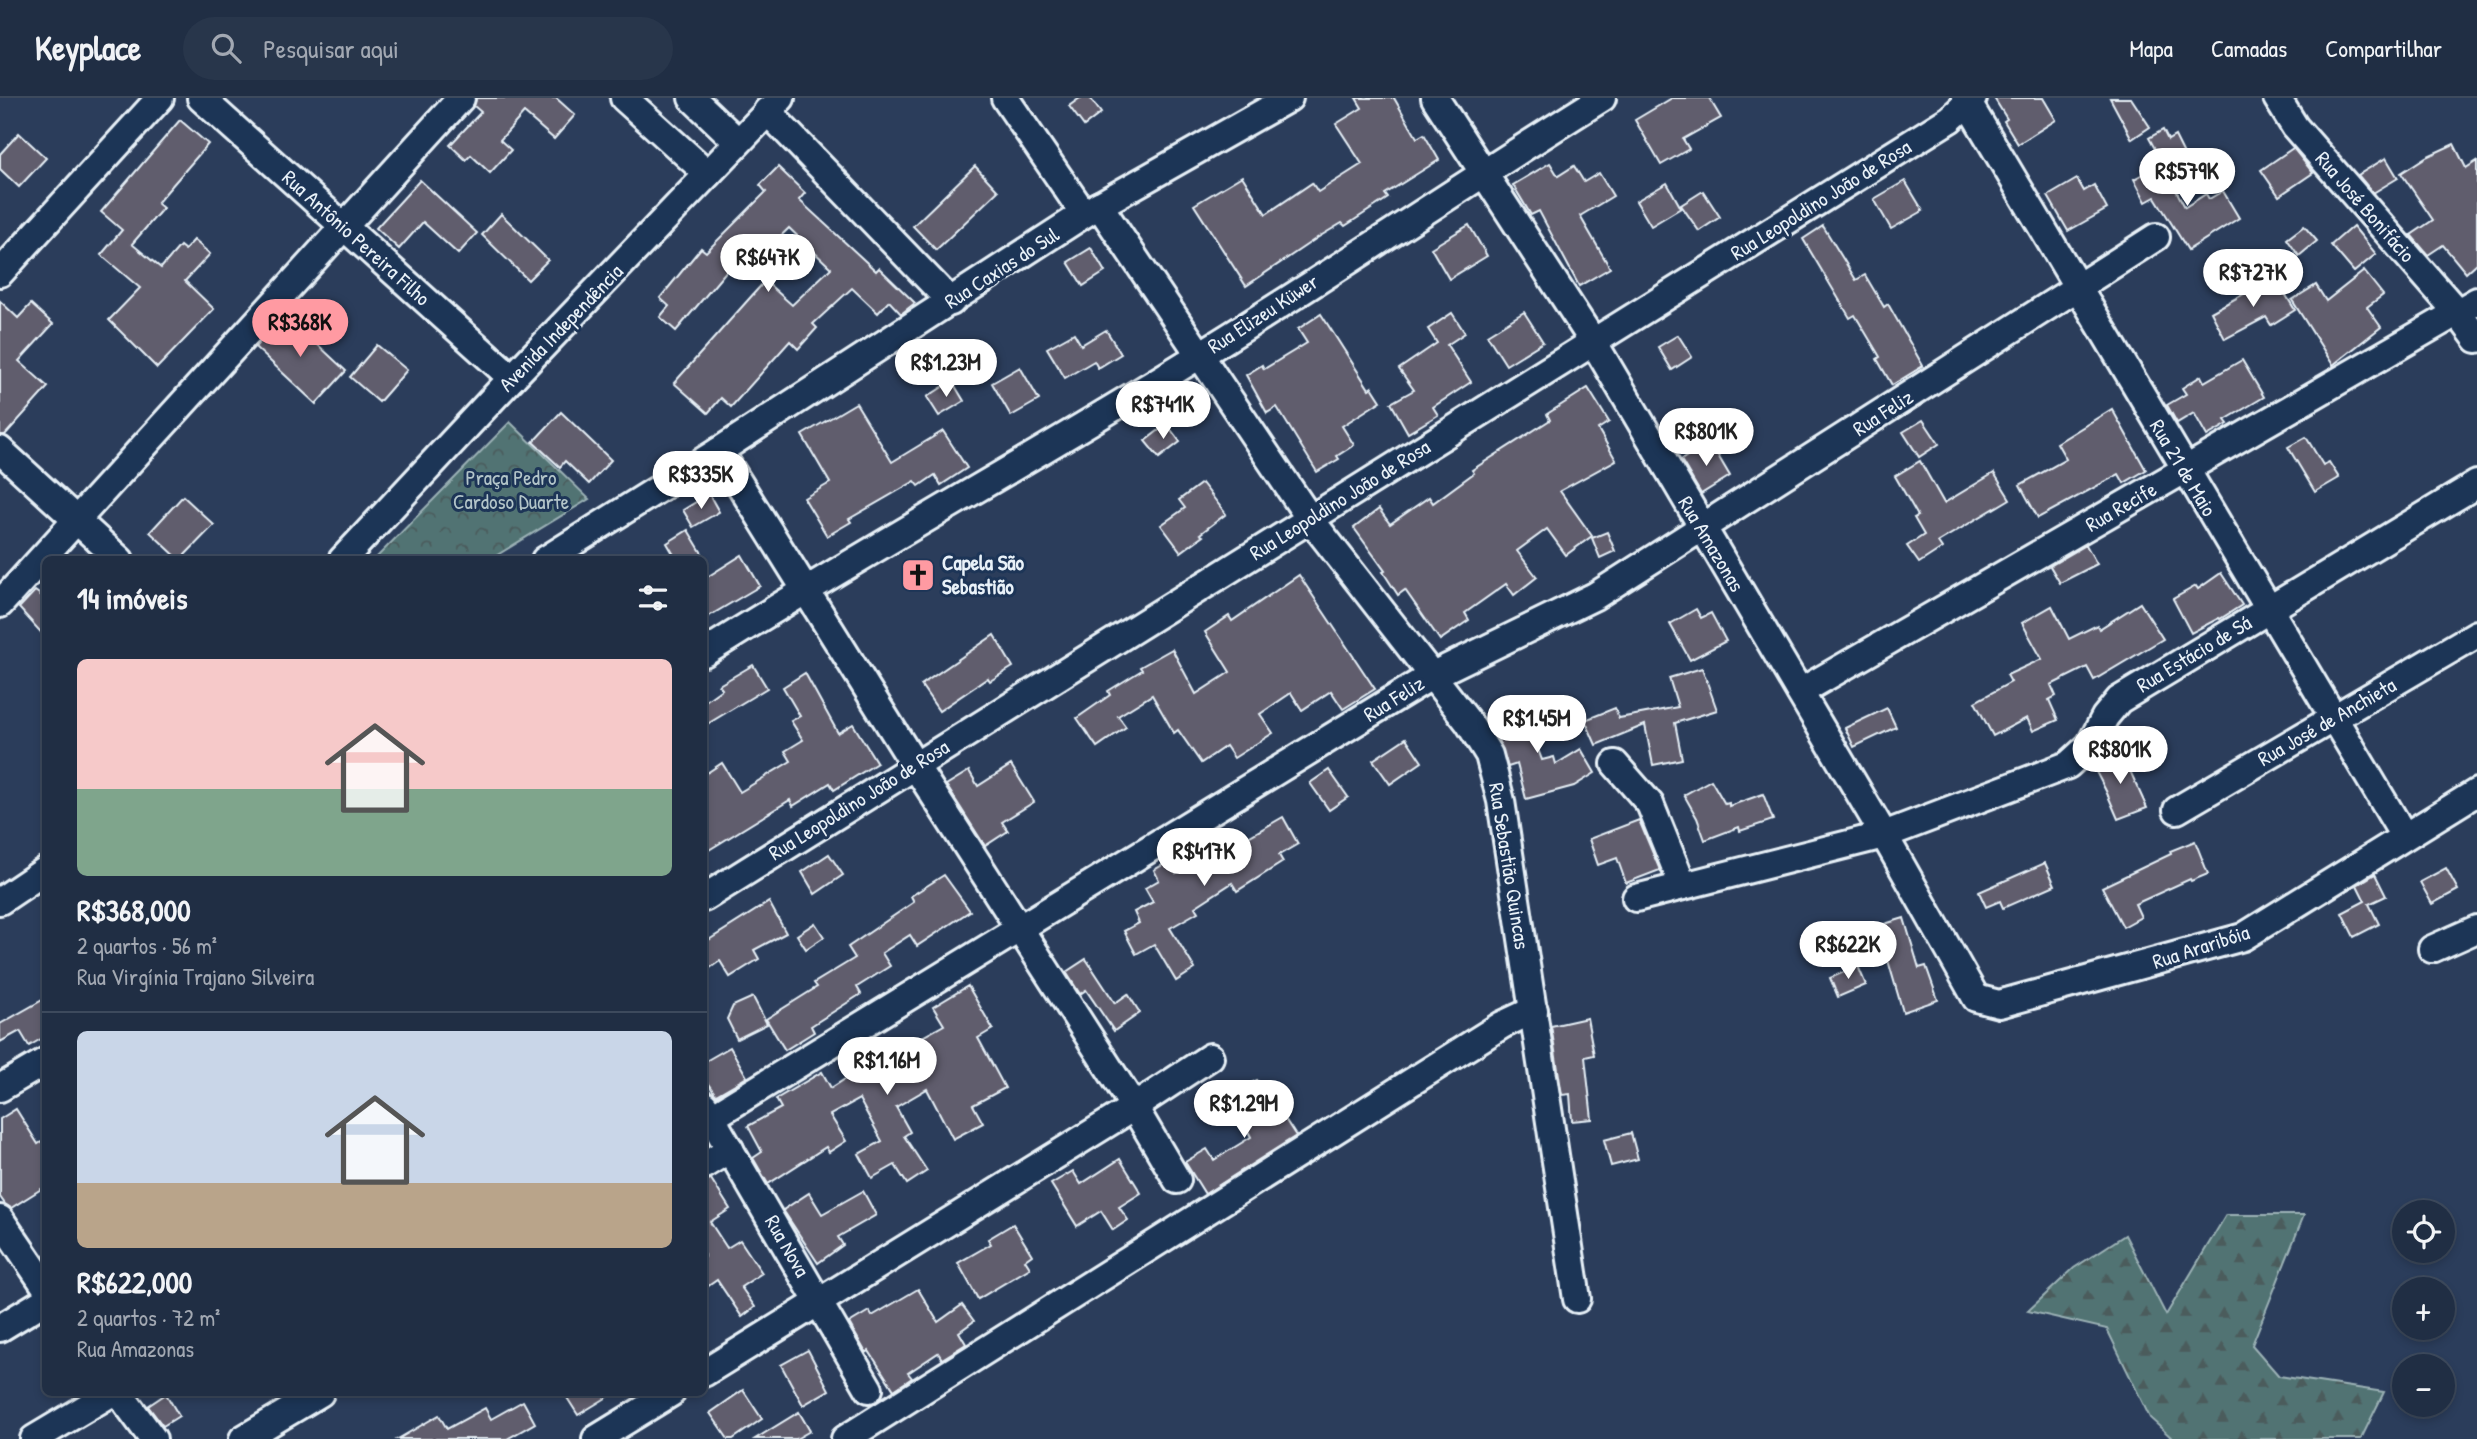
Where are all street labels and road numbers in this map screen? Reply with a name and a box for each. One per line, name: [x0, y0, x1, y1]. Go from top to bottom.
street label: Rua Leopoldino João de Rosa: [1725, 132, 1917, 267]
street label: Rua José Bonifácio: [2309, 145, 2422, 269]
street label: Rua Antônio Pereira Filho: [276, 163, 437, 312]
street label: Rua Caxias do Sul: [939, 219, 1065, 315]
street label: Avenida Independência: [492, 257, 629, 398]
street label: Rua Elizeu Küwer: [1202, 267, 1324, 360]
street label: Rua Feliz: [1847, 382, 1919, 443]
street label: Rua 21 de Maio: [2143, 414, 2224, 522]
street label: Rua Leopoldino João de Rosa: [1244, 432, 1436, 567]
street label: Rua Recife: [2080, 475, 2162, 539]
street label: Rua Amazonas: [1671, 490, 1751, 597]
street label: Rua Estácio de Sá: [2131, 608, 2257, 699]
street label: Rua Feliz: [1358, 669, 1430, 728]
street label: Rua José de Anchieta: [2252, 670, 2401, 773]
street label: Rua Leopoldino João de Rosa: [763, 732, 955, 867]
street label: Rua Sebastião Quincas: [1482, 781, 1537, 951]
street label: Rua Araribóia: [2149, 917, 2253, 976]
street label: Rua Nova: [758, 1209, 817, 1282]

